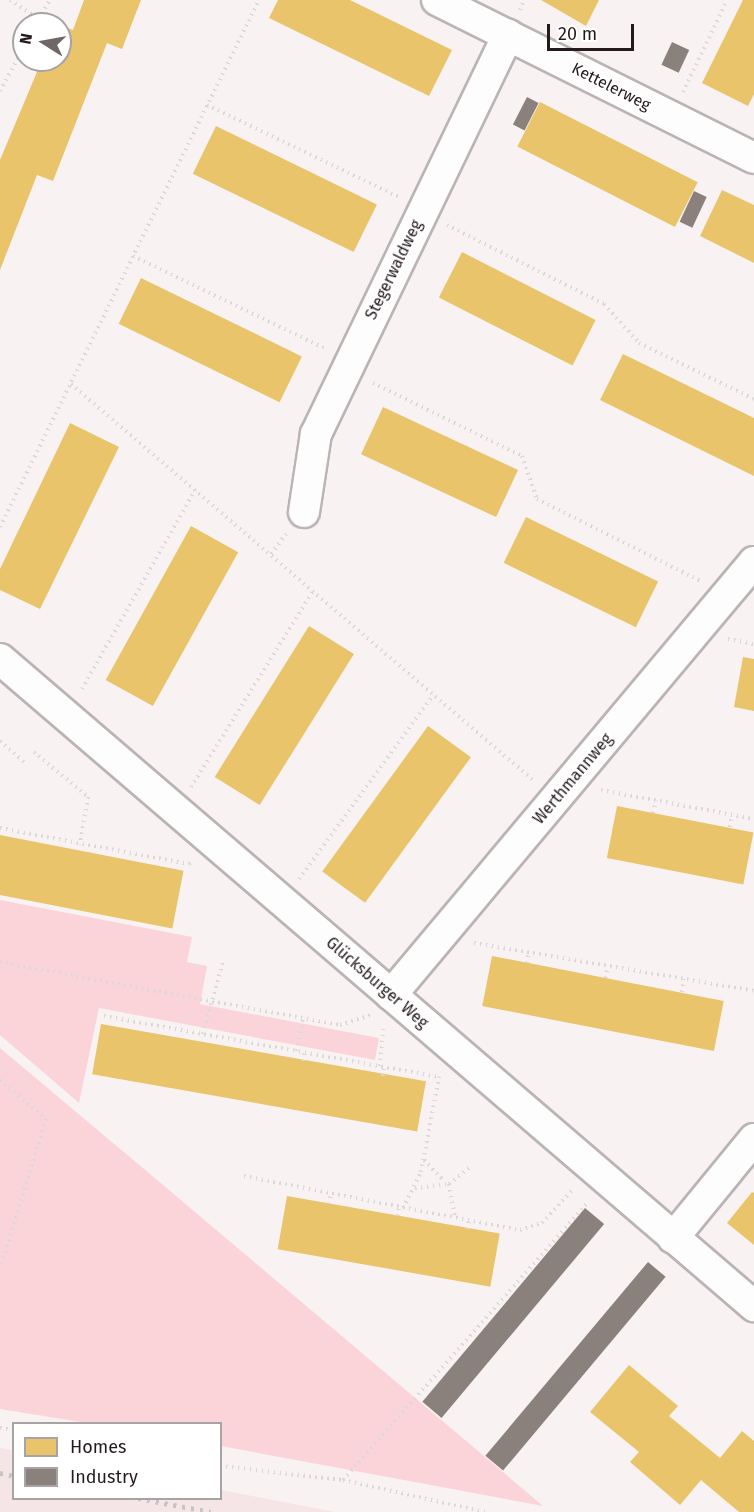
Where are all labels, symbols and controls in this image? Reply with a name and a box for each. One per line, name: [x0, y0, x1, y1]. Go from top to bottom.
north arrow: [12, 12, 72, 72]
scale bar: [550, 12, 637, 50]
text: 20 m: [558, 23, 597, 45]
text: N: [15, 32, 36, 46]
street label: Kettelerweg: [568, 59, 654, 115]
street label: Stegerwaldweg: [362, 217, 426, 323]
street label: Werthmannweg: [529, 730, 617, 828]
street label: Glücksburger Weg: [322, 933, 432, 1033]
legend: [12, 1422, 222, 1500]
text: Homes: [70, 1436, 126, 1458]
text: Industry: [70, 1466, 138, 1488]

